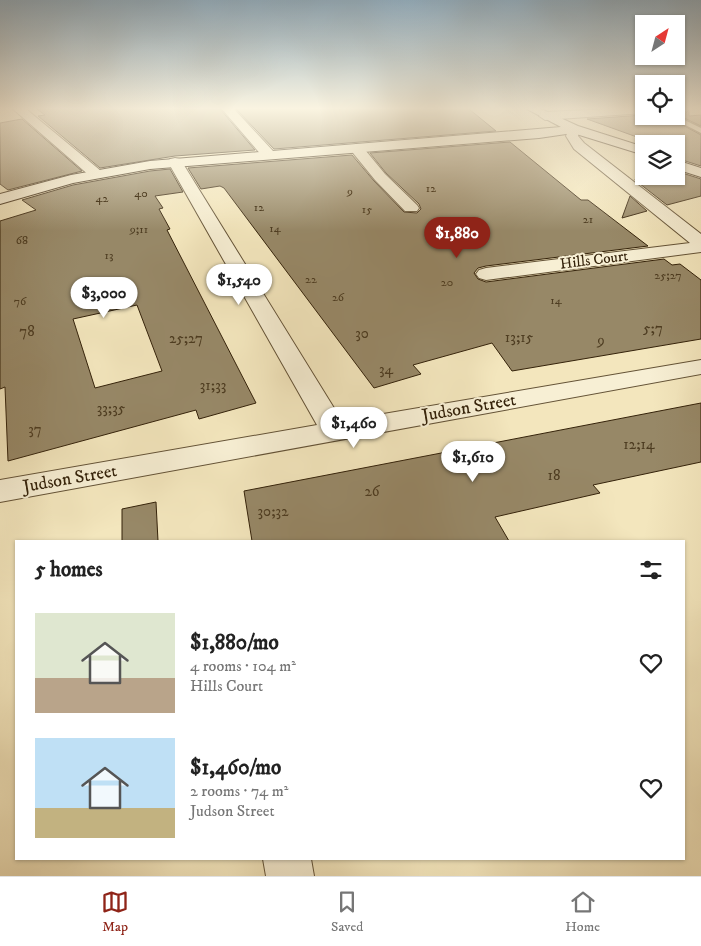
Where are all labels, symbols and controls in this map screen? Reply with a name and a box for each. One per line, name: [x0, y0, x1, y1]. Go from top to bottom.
north arrow: [635, 15, 685, 65]
map controls: [635, 15, 685, 185]
button: locate: [635, 75, 685, 125]
button: layers: [635, 135, 685, 185]
house number: 12: [426, 181, 436, 196]
house number: 9: [346, 184, 353, 199]
house number: 40: [134, 186, 148, 201]
house number: 42: [96, 191, 109, 206]
house number: 12: [254, 200, 264, 215]
house number: 15: [362, 202, 372, 217]
house number: 21: [583, 212, 593, 227]
pin: $1,880: [416, 216, 498, 259]
house number: 14: [269, 221, 282, 236]
house number: 9;11: [129, 222, 148, 237]
text: $1,880: [435, 223, 479, 243]
house number: 68: [16, 233, 28, 248]
street label: Hills Court: [559, 246, 629, 274]
house number: 13: [105, 248, 113, 263]
pin: $1,540: [198, 264, 280, 306]
house number: 25;27: [654, 268, 682, 283]
text: $1,540: [217, 270, 261, 290]
house number: 22: [305, 272, 317, 287]
house number: 20: [441, 275, 453, 290]
pin: $3,000: [63, 276, 145, 319]
text: $3,000: [82, 283, 126, 303]
house number: 26: [332, 290, 345, 305]
house number: 14: [550, 293, 563, 308]
house number: 76: [14, 294, 27, 309]
house number: 5;7: [643, 319, 663, 338]
house number: 78: [19, 322, 35, 341]
house number: 30: [355, 324, 369, 343]
house number: 13;15: [505, 328, 534, 347]
house number: 25;27: [169, 329, 203, 348]
house number: 9: [596, 331, 605, 350]
house number: 34: [379, 360, 393, 379]
house number: 31;33: [200, 376, 226, 395]
street label: Judson Street: [418, 389, 518, 427]
house number: 33;35: [97, 399, 126, 418]
pin: $1,460: [313, 406, 395, 449]
text: $1,460: [331, 413, 377, 433]
house number: 37: [28, 420, 42, 439]
house number: 12;14: [623, 435, 655, 454]
pin: $1,610: [432, 440, 514, 483]
text: $1,610: [452, 447, 494, 467]
street label: Judson Street: [19, 460, 119, 498]
house number: 18: [547, 466, 561, 485]
house number: 26: [364, 482, 381, 501]
house number: 30;32: [257, 502, 289, 521]
icon: filters: [637, 556, 665, 584]
text: 5 homes: [35, 557, 103, 583]
text: $1,880/mo: [190, 630, 279, 656]
icon: home: [75, 633, 135, 693]
icon: heart: [637, 649, 665, 677]
text: 4 rooms · 104 m²: [190, 656, 296, 676]
text: Hills Court: [190, 676, 263, 696]
text: $1,460/mo: [190, 755, 281, 781]
icon: home: [75, 758, 135, 818]
icon: heart: [637, 774, 665, 802]
text: 2 rooms · 74 m²: [190, 781, 288, 801]
text: Judson Street: [190, 801, 275, 821]
tab: Map: [101, 888, 129, 936]
tab: Saved: [331, 888, 363, 936]
tab: Home: [565, 888, 600, 936]

